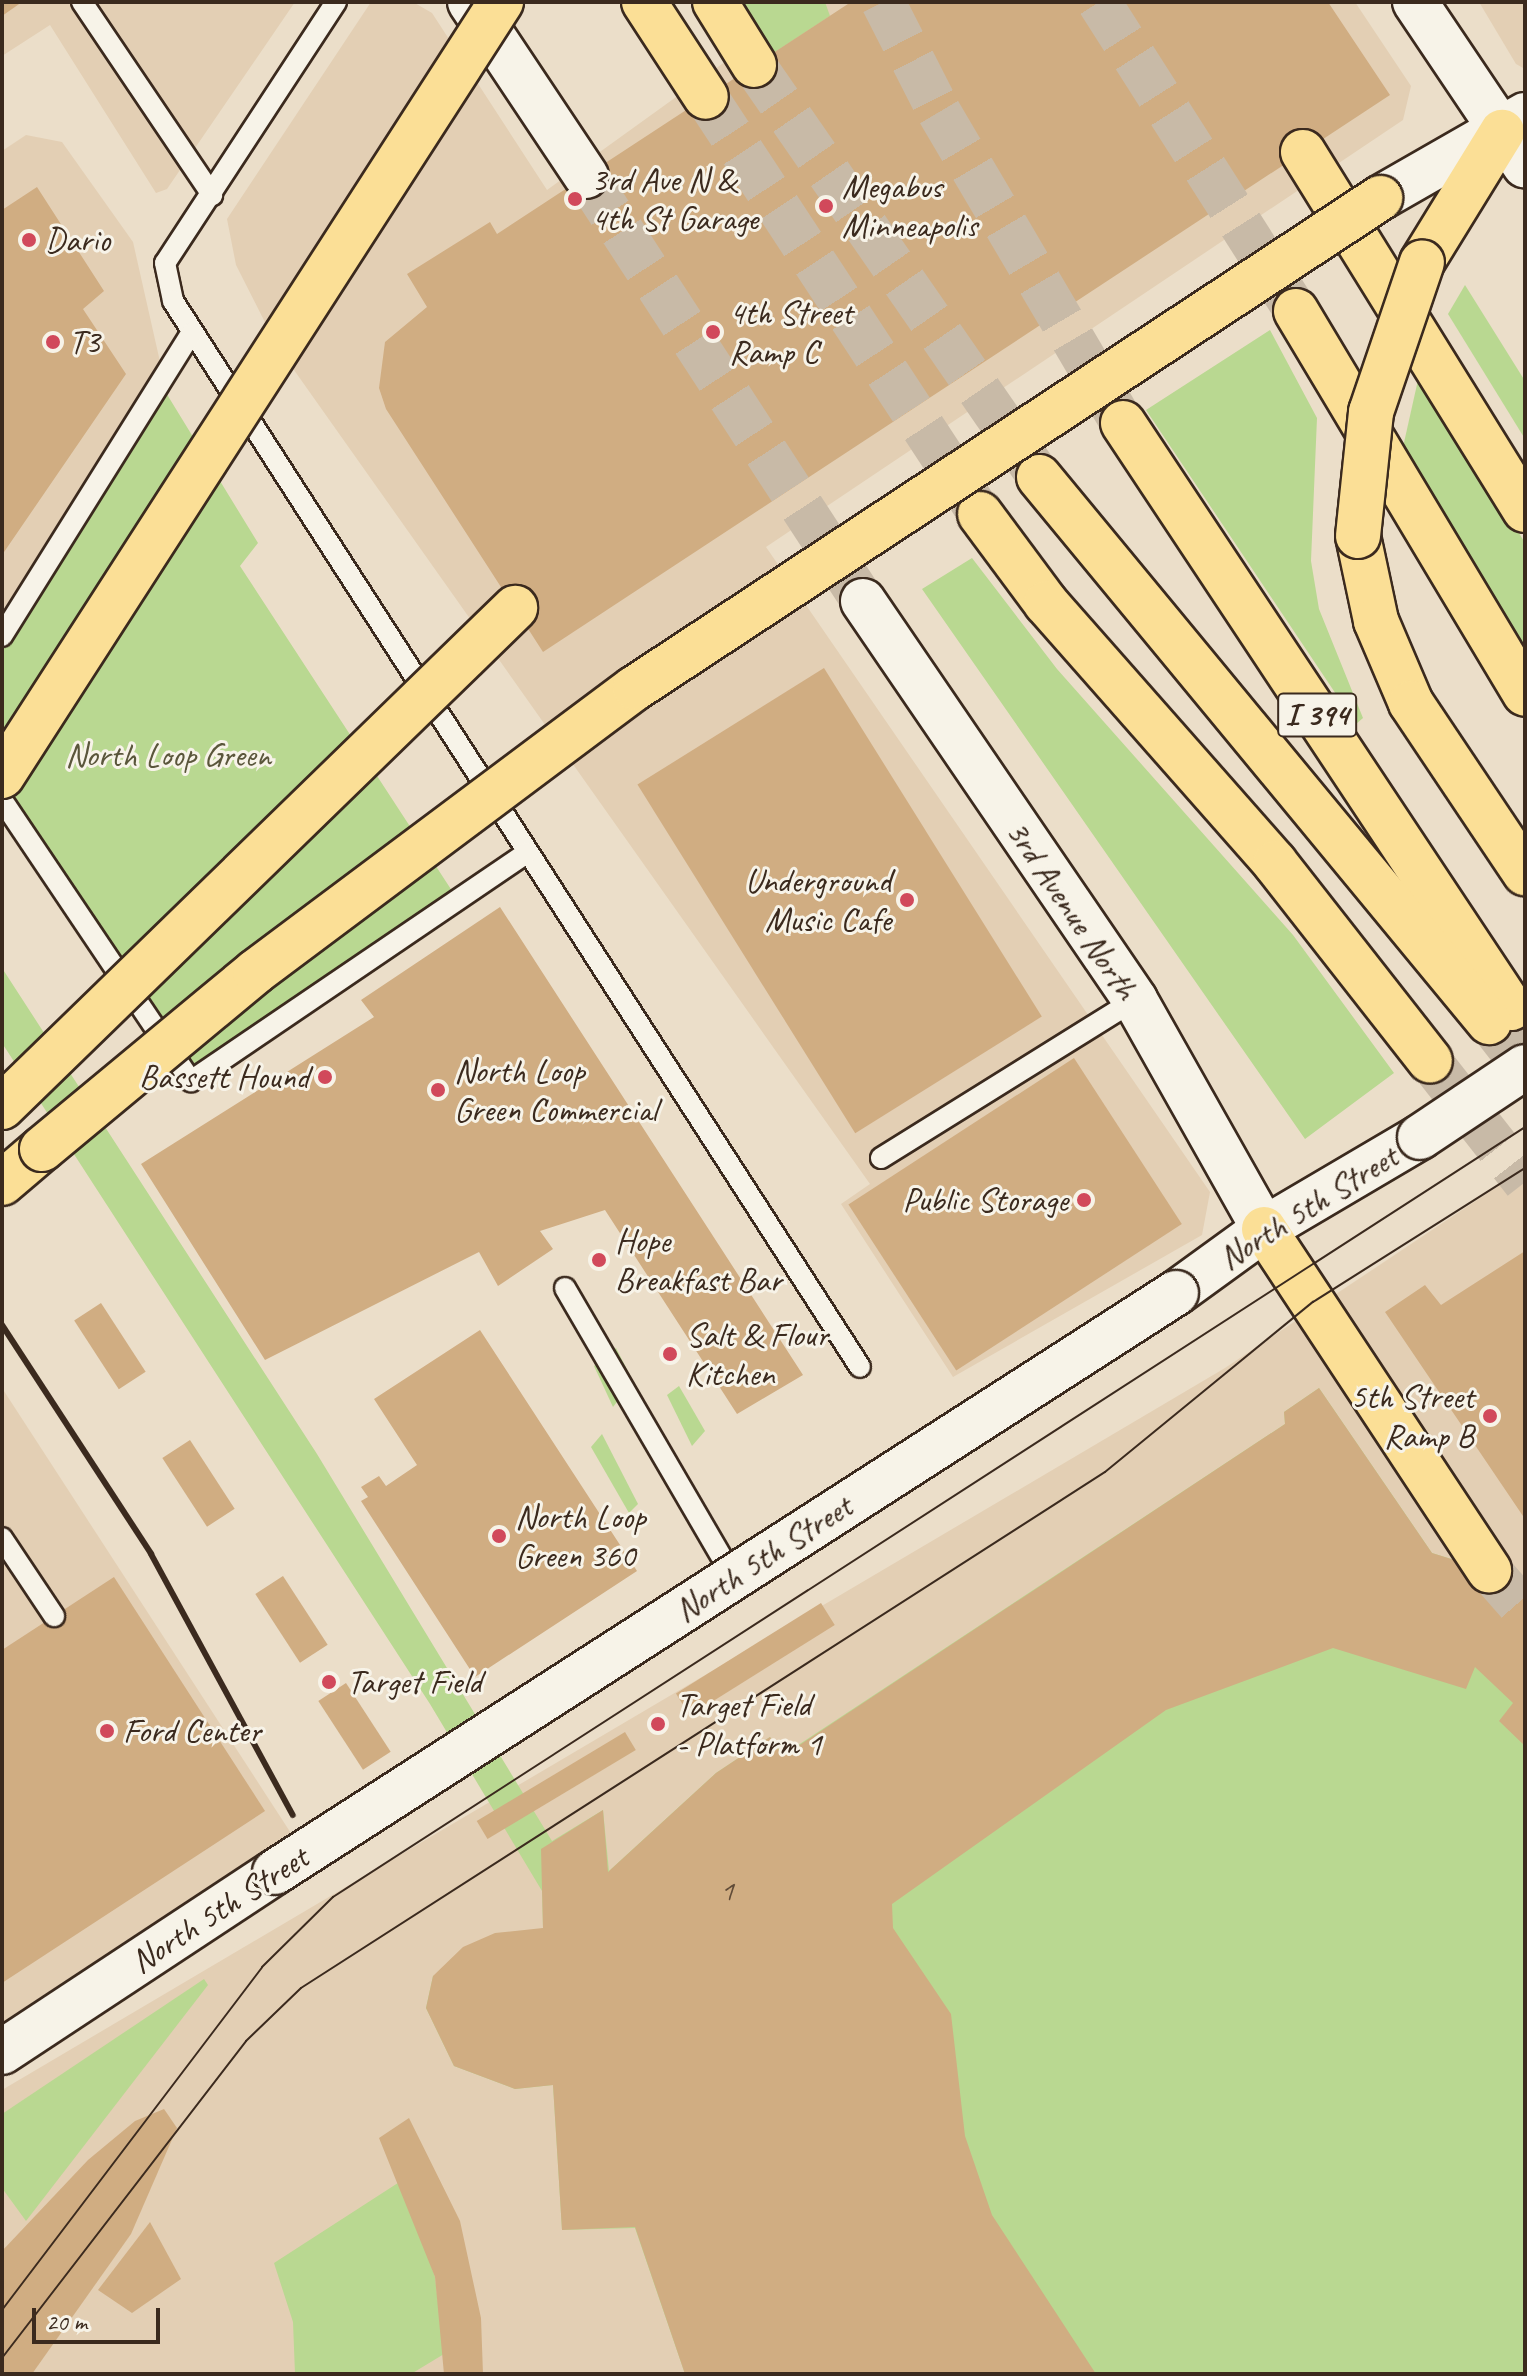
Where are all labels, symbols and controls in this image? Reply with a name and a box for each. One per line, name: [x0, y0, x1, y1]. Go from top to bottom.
place label: 3rd Ave N & 4th St Garage: [591, 159, 758, 238]
place label: Megabus Minneapolis: [842, 166, 977, 246]
marker: 3rd Ave N & 4th St Garage: [566, 190, 584, 208]
marker: Megabus Minneapolis: [817, 197, 835, 215]
place label: Dario: [45, 220, 110, 260]
marker: Dario: [20, 231, 38, 249]
place label: 4th Street Ramp C: [729, 292, 853, 372]
place label: T3: [69, 322, 100, 362]
marker: 4th Street Ramp C: [704, 323, 722, 341]
marker: T3: [44, 333, 62, 351]
road number: I 394: [1277, 687, 1357, 743]
park label: North Loop Green: [65, 735, 271, 775]
street label: 3rd Avenue North: [997, 813, 1147, 1007]
place label: Underground Music Cafe: [745, 860, 891, 940]
marker: Underground Music Cafe: [898, 891, 916, 909]
place label: North Loop Green Commercial: [454, 1050, 659, 1130]
place label: Bassett Hound: [139, 1057, 309, 1097]
marker: Bassett Hound: [316, 1068, 334, 1086]
marker: North Loop Green Commercial: [429, 1081, 447, 1099]
street label: North 5th Street: [1211, 1136, 1405, 1278]
place label: Public Storage: [904, 1180, 1068, 1220]
marker: Public Storage: [1075, 1191, 1093, 1209]
place label: Hope Breakfast Bar: [615, 1220, 782, 1300]
marker: Hope Breakfast Bar: [590, 1251, 608, 1269]
place label: Salt & Flour Kitchen: [686, 1314, 828, 1394]
marker: Salt & Flour Kitchen: [661, 1345, 679, 1363]
place label: 5th Street Ramp B: [1350, 1376, 1474, 1456]
marker: 5th Street Ramp B: [1481, 1407, 1499, 1425]
street label: North 5th Street: [666, 1485, 860, 1631]
place label: North Loop Green 360: [515, 1496, 646, 1576]
marker: North Loop Green 360: [490, 1527, 508, 1545]
place label: Target Field: [347, 1662, 482, 1702]
marker: Target Field: [318, 1671, 340, 1693]
place label: Target Field - Platform 1: [676, 1684, 822, 1764]
place label: Ford Center: [123, 1711, 261, 1751]
marker: Target Field - Platform 1: [647, 1713, 669, 1735]
marker: Ford Center: [98, 1722, 116, 1740]
street label: North 5th Street: [122, 1836, 316, 1982]
house number: 1: [720, 1872, 734, 1908]
scale bar: [36, 2292, 164, 2342]
text: 20 m: [46, 2307, 87, 2337]

